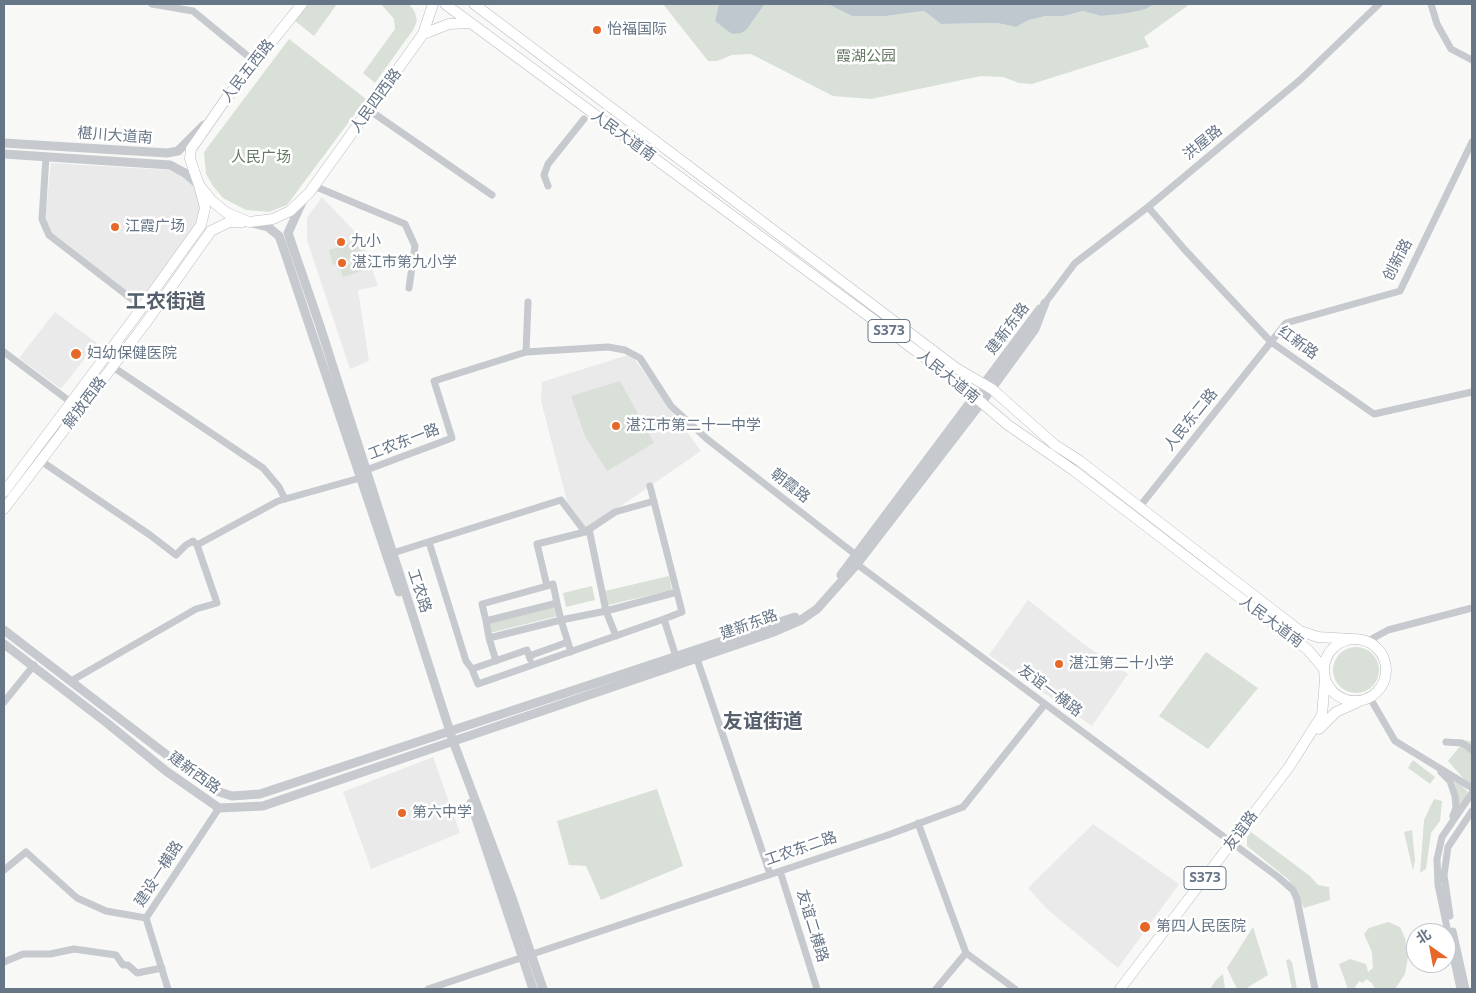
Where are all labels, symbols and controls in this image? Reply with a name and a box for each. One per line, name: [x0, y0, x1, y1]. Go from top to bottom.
place label: 怡福国际: [607, 21, 667, 39]
marker: 怡福国际: [591, 24, 603, 36]
street label: 人民五西路: [218, 36, 278, 106]
park label: 霞湖公园: [836, 48, 896, 66]
street label: 人民四西路: [347, 65, 405, 137]
street label: 人民大道南: [587, 107, 659, 165]
street label: 洪屋路: [1180, 122, 1226, 164]
street label: 椹川大道南: [77, 124, 153, 148]
park label: 人民广场: [231, 149, 291, 167]
place label: 江霞广场: [125, 218, 185, 236]
marker: 江霞广场: [109, 221, 121, 233]
place label: 九小: [351, 233, 381, 251]
marker: 九小: [335, 236, 347, 248]
street label: 创新路: [1379, 236, 1417, 284]
place label: 湛江市第九小学: [352, 254, 457, 272]
marker: 湛江市第九小学: [336, 257, 348, 269]
district label: 工农街道: [126, 290, 206, 314]
street label: 建新东路: [983, 300, 1033, 358]
road number: S373: [868, 320, 910, 342]
street label: 红新路: [1275, 322, 1321, 364]
place label: 妇幼保健医院: [87, 345, 177, 363]
street label: 人民大道南: [913, 346, 983, 408]
marker: 妇幼保健医院: [69, 347, 83, 361]
street label: 解放西路: [60, 374, 110, 432]
street label: 人民东二路: [1160, 385, 1222, 455]
place label: 湛江市第二十一中学: [626, 417, 761, 435]
street label: 工农东一路: [366, 420, 442, 464]
marker: 湛江市第二十一中学: [610, 420, 622, 432]
street label: 朝霞路: [767, 465, 813, 507]
street label: 工农路: [403, 567, 435, 615]
street label: 人民大道南: [1236, 592, 1306, 652]
street label: 建新东路: [718, 606, 780, 644]
place label: 湛江第二十小学: [1069, 655, 1174, 673]
marker: 湛江第二十小学: [1053, 658, 1065, 670]
street label: 友谊一横路: [1015, 661, 1085, 721]
district label: 友谊街道: [723, 710, 803, 734]
street label: 建新西路: [164, 748, 224, 798]
place label: 第六中学: [412, 804, 472, 822]
marker: 第六中学: [396, 807, 408, 819]
street label: 友谊路: [1220, 808, 1262, 854]
street label: 工农东二路: [763, 828, 839, 870]
street label: 建设一横路: [131, 838, 187, 910]
road number: S373: [1184, 866, 1226, 890]
street label: 友谊二横路: [792, 888, 832, 964]
place label: 第四人民医院: [1156, 918, 1246, 936]
marker: 第四人民医院: [1138, 920, 1152, 934]
north arrow: [1406, 923, 1456, 973]
text: 北: [1412, 924, 1434, 948]

